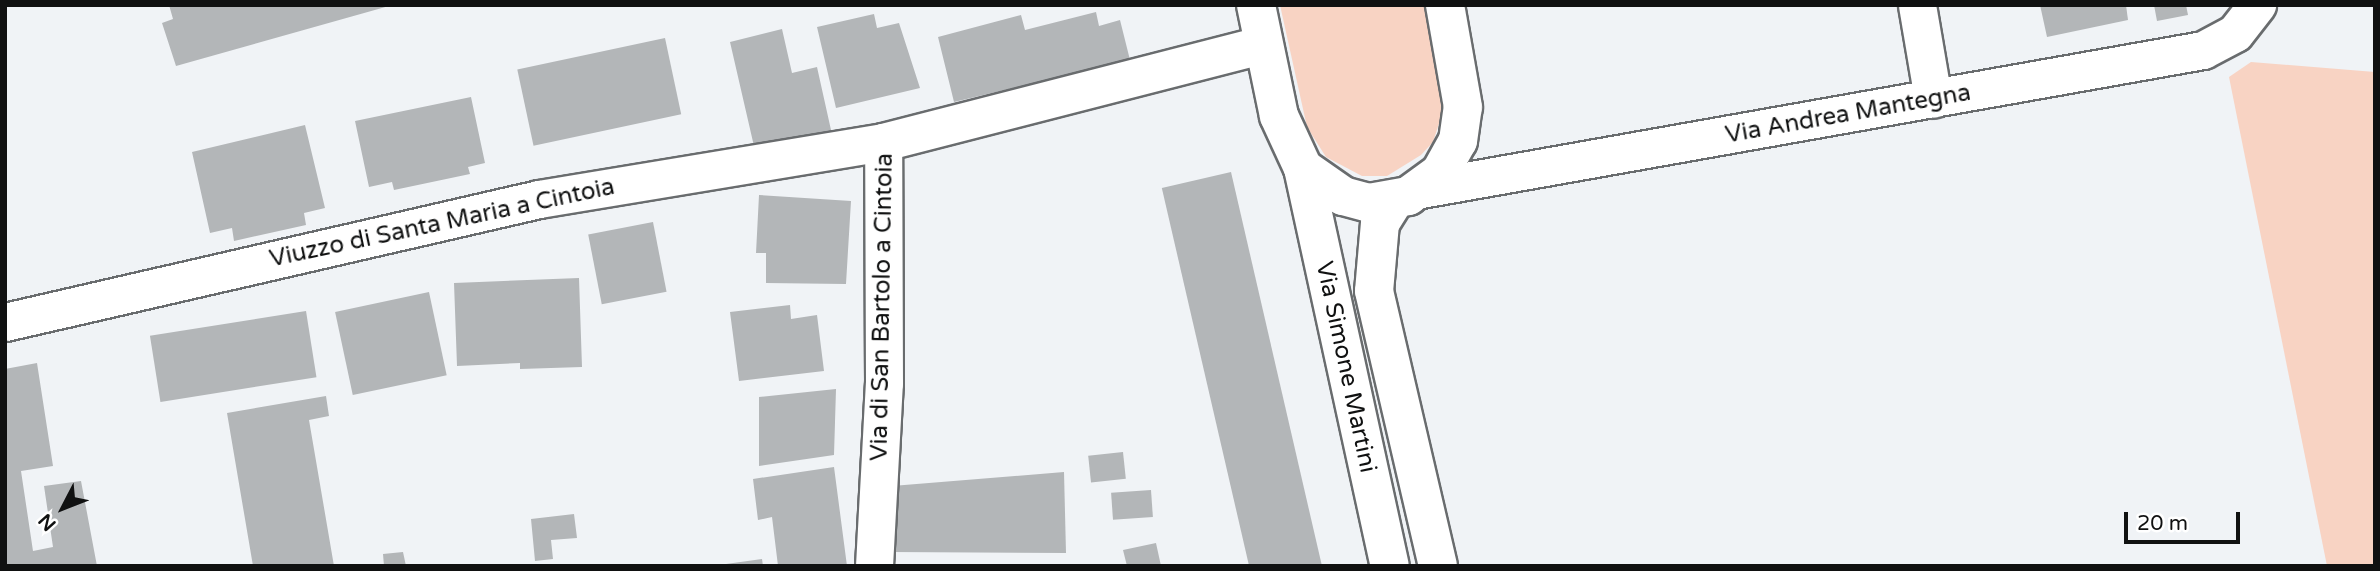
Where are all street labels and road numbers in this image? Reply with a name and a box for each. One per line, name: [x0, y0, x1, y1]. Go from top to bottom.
street label: Via Andrea Mantegna: [1723, 78, 1973, 150]
street label: Via di San Bartolo a Cintoia: [865, 153, 899, 461]
street label: Viuzzo di Santa Maria a Cintoia: [267, 172, 617, 274]
street label: Via Simone Martini: [1310, 259, 1382, 475]

